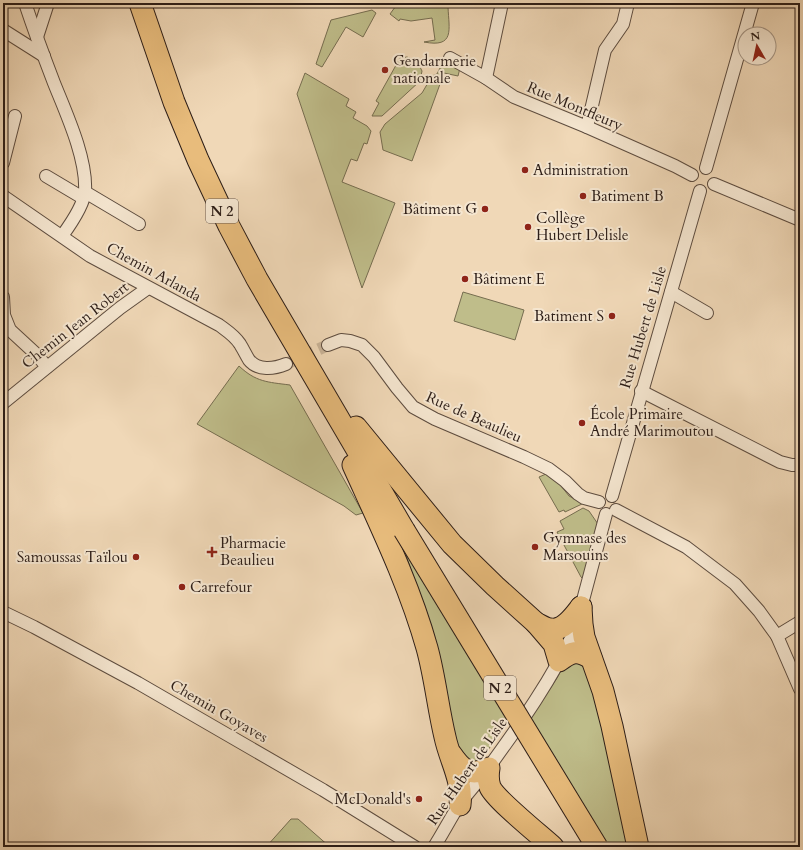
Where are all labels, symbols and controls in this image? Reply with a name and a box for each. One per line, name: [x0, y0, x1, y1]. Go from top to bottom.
north arrow: [737, 26, 777, 66]
text: N: [750, 28, 762, 45]
place label: Gendarmerie nationale: [393, 51, 476, 88]
marker: Gendarmerie nationale: [380, 65, 390, 75]
street label: Rue Montfleury: [524, 77, 626, 135]
place label: Administration: [533, 160, 629, 180]
marker: Administration: [520, 165, 530, 175]
place label: Batiment B: [591, 186, 664, 206]
marker: Batiment B: [578, 191, 588, 201]
road number: N 2: [206, 199, 238, 223]
place label: Bâtiment G: [403, 199, 477, 219]
marker: Bâtiment G: [480, 204, 490, 214]
place label: Collège Hubert Delisle: [536, 208, 629, 245]
marker: Collège Hubert Delisle: [523, 222, 533, 232]
street label: Chemin Arlanda: [103, 238, 205, 307]
street label: Rue Hubert de Lisle: [615, 263, 671, 391]
place label: Bâtiment E: [473, 269, 545, 289]
marker: Bâtiment E: [460, 274, 470, 284]
street label: Chemin Jean Robert: [17, 277, 133, 373]
place label: Batiment S: [534, 306, 604, 326]
marker: Batiment S: [607, 311, 617, 321]
street label: Rue de Beaulieu: [423, 387, 525, 447]
place label: École Primaire André Marimoutou: [590, 404, 714, 441]
marker: École Primaire André Marimoutou: [577, 418, 587, 428]
place label: Gymnase des Marsouins: [543, 528, 626, 565]
place label: Pharmacie Beaulieu: [220, 533, 286, 570]
marker: Gymnase des Marsouins: [530, 542, 540, 552]
place label: Samoussas Taïlou: [17, 547, 128, 567]
marker: Pharmacie Beaulieu: [207, 547, 217, 557]
marker: Samoussas Taïlou: [131, 552, 141, 562]
place label: Carrefour: [190, 577, 253, 597]
marker: Carrefour: [177, 582, 187, 592]
street label: Chemin Goyaves: [166, 675, 272, 747]
road number: N 2: [484, 676, 516, 700]
street label: Rue Hubert de Lisle: [422, 713, 512, 829]
place label: McDonald's: [335, 789, 411, 809]
marker: McDonald's: [414, 794, 424, 804]

